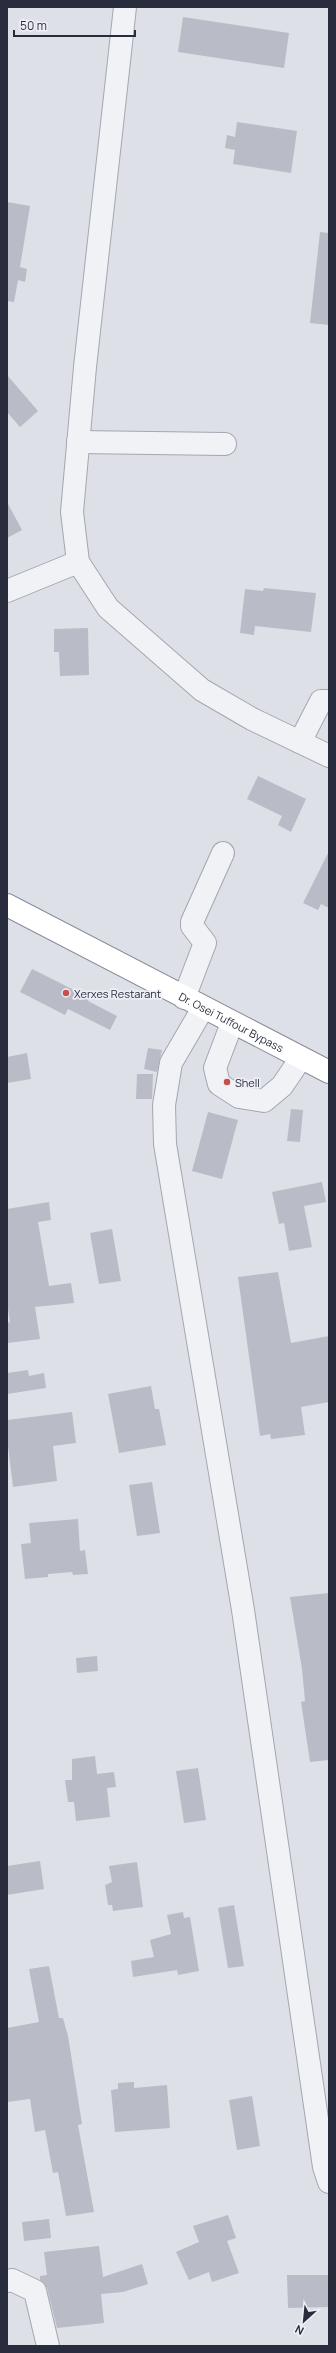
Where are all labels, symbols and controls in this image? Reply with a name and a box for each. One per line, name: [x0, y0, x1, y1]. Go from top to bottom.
scale bar: [14, 12, 135, 38]
text: 50 m: [20, 17, 47, 34]
place label: Xerxes Restarant: [74, 986, 161, 1001]
marker: Xerxes Restarant: [61, 988, 71, 998]
street label: Dr. Osei Tuffour Bypass: [177, 988, 287, 1055]
place label: Shell: [235, 1075, 260, 1090]
marker: Shell: [222, 1077, 232, 1087]
north arrow: [284, 2301, 324, 2341]
text: N: [292, 2322, 306, 2339]

